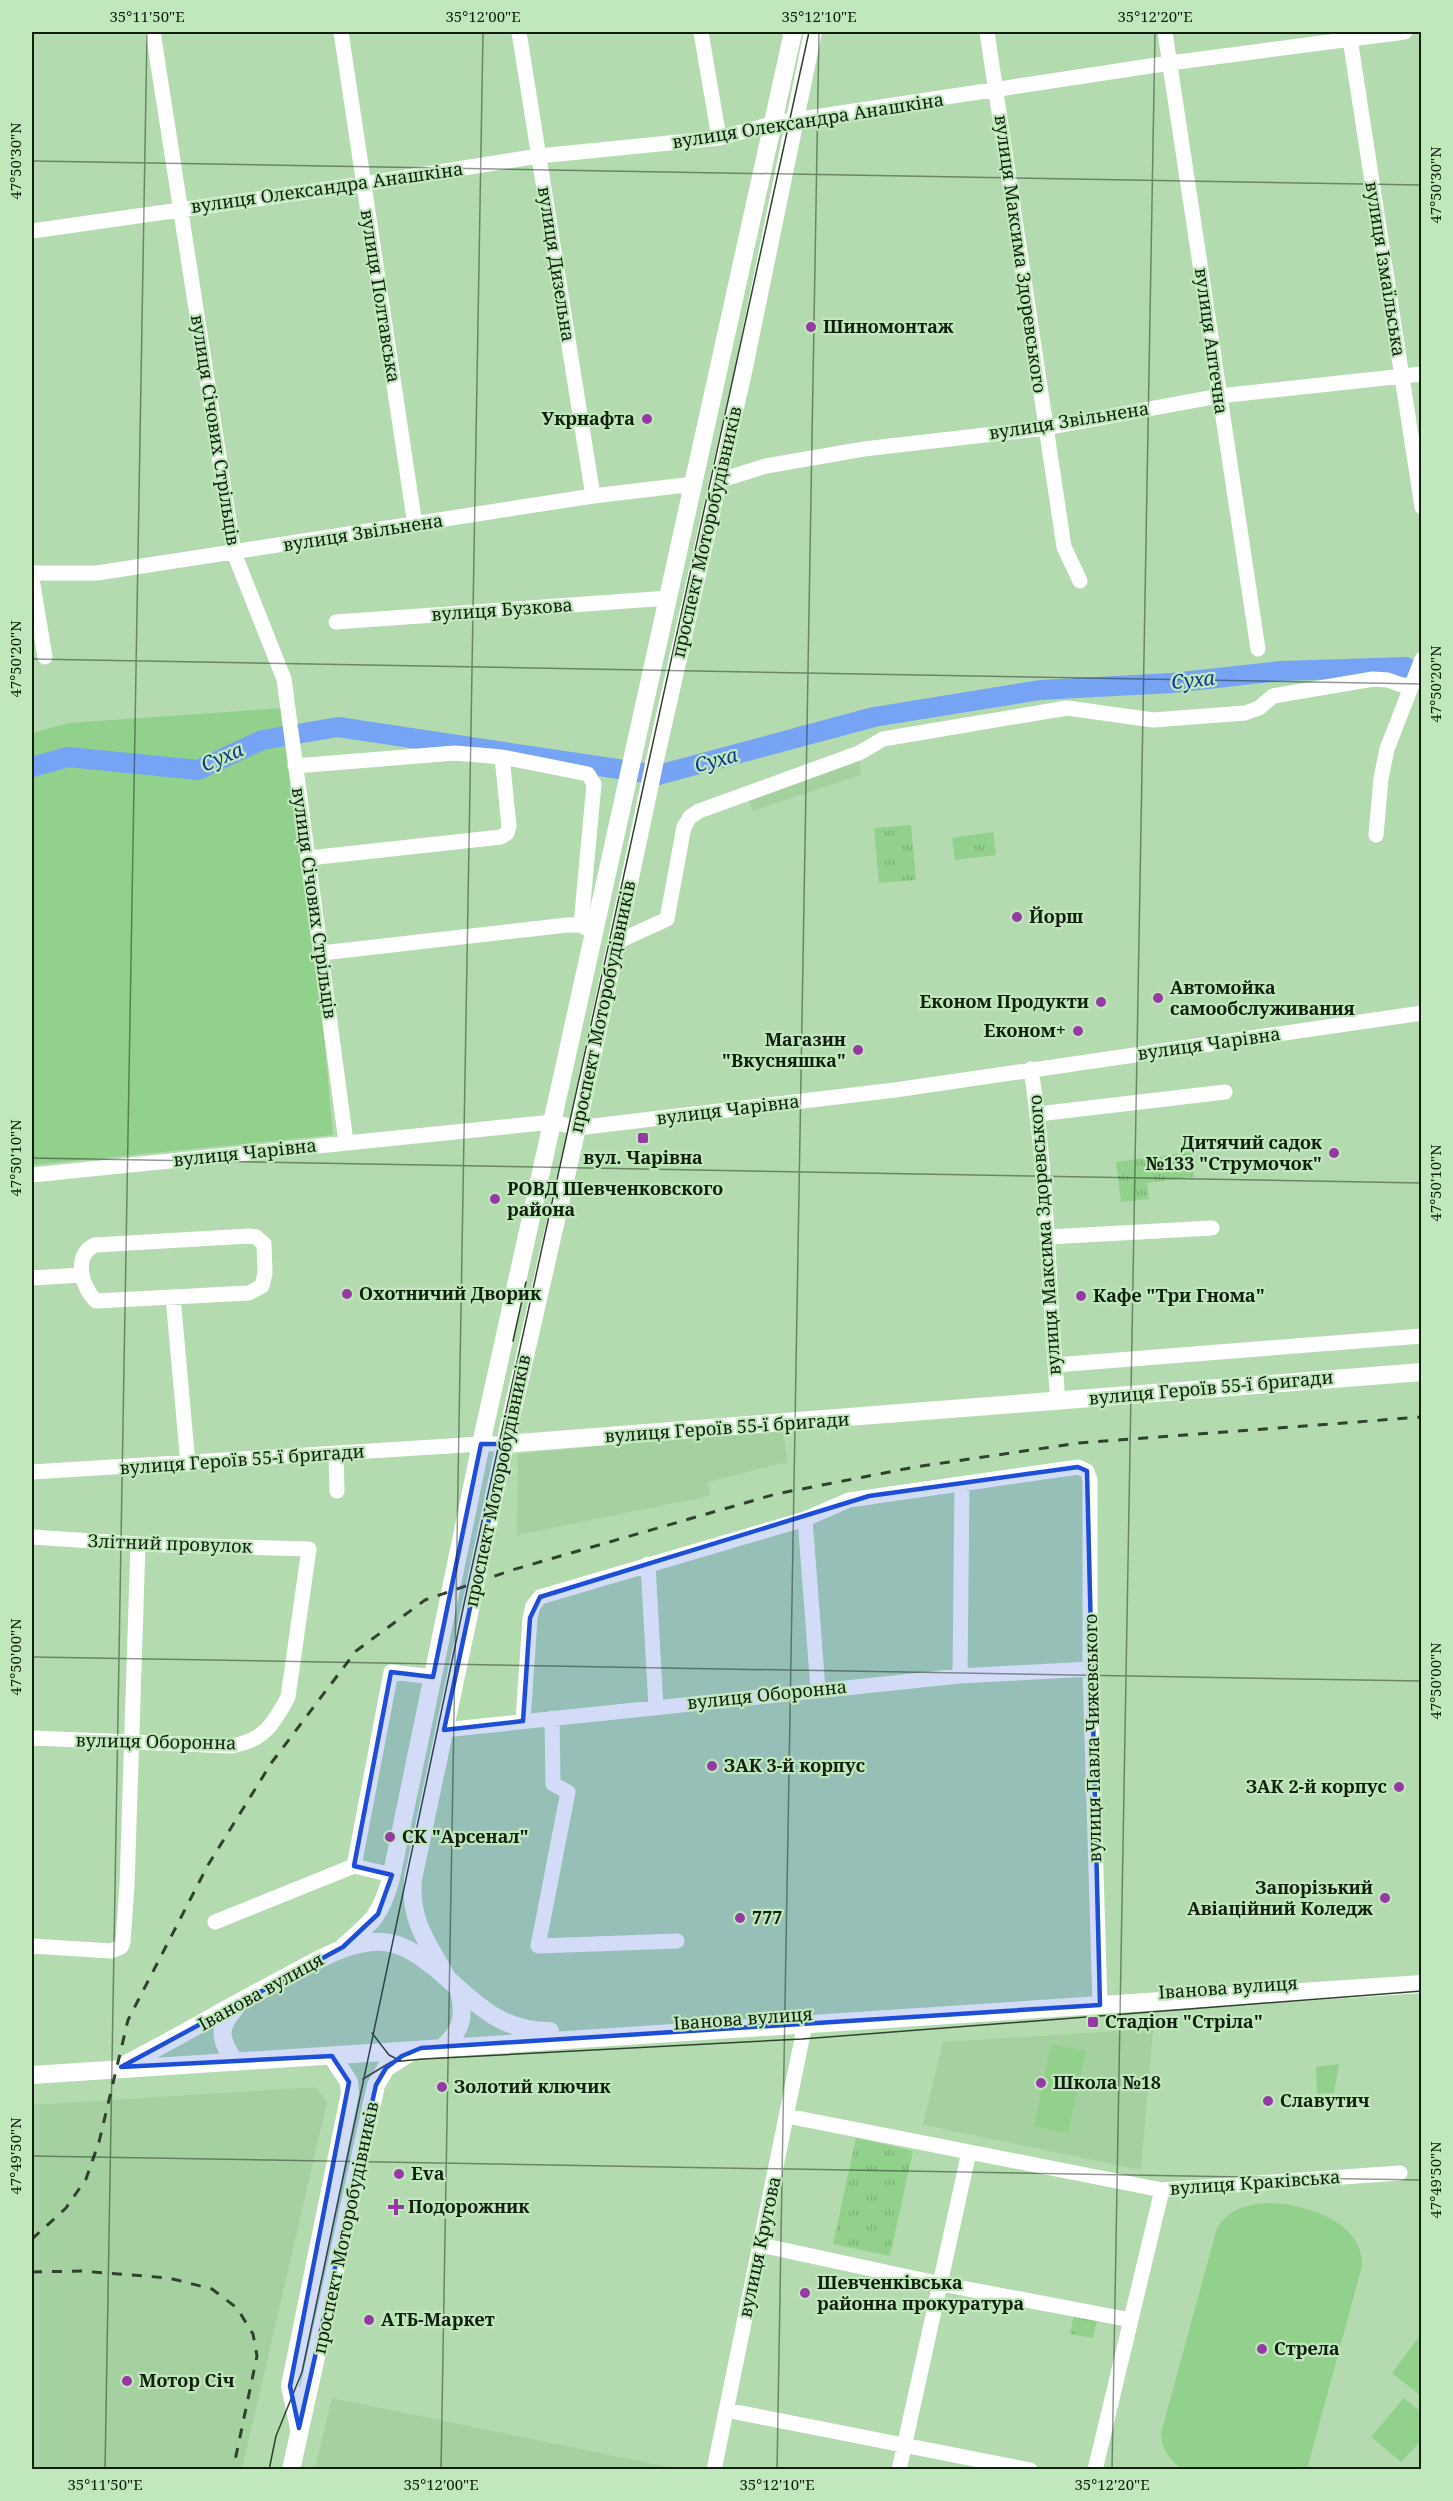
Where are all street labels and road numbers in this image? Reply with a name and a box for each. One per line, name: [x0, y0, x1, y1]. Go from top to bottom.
street label: вулиця Олександра Анашкіна: [670, 87, 945, 153]
street label: вулиця Максима Здоревського: [990, 113, 1052, 395]
street label: вулиця Олександра Анашкіна: [189, 156, 465, 218]
street label: вулиця Ізмаїльська: [1360, 180, 1412, 358]
street label: вулиця Дизельна: [533, 184, 581, 343]
street label: вулиця Полтавська: [355, 208, 407, 384]
street label: вулиця Аптечна: [1190, 266, 1234, 416]
street label: вулиця Січових Стрільців: [186, 313, 246, 547]
street label: вулиця Звільнена: [987, 396, 1151, 445]
street label: проспект Моторобудівників: [665, 404, 747, 660]
street label: вулиця Звільнена: [281, 508, 445, 557]
street label: вулиця Бузкова: [430, 592, 573, 626]
street label: вулиця Січових Стрільців: [287, 786, 343, 1020]
street label: проспект Моторобудівників: [564, 878, 641, 1135]
street label: вулиця Чарівна: [1136, 1021, 1282, 1065]
street label: вулиця Чарівна: [655, 1088, 801, 1130]
street label: вулиця Максима Здоревського: [1022, 1094, 1066, 1376]
street label: вулиця Чарівна: [172, 1133, 318, 1171]
street label: проспект Моторобудівників: [459, 1352, 536, 1609]
street label: вулиця Героїв 55-ї бригади: [1088, 1364, 1334, 1410]
street label: вулиця Героїв 55-ї бригади: [604, 1406, 850, 1448]
street label: вулиця Героїв 55-ї бригади: [119, 1438, 365, 1480]
street label: Злітний провулок: [87, 1528, 253, 1558]
street label: вулиця Павла Чижевського: [1078, 1613, 1106, 1863]
street label: вулиця Оборонна: [686, 1674, 848, 1714]
street label: вулиця Оборонна: [75, 1728, 237, 1754]
street label: Іванова вулиця: [194, 1947, 327, 2036]
street label: Іванова вулиця: [1157, 1970, 1298, 2004]
street label: Іванова вулиця: [672, 2001, 813, 2035]
street label: проспект Моторобудівників: [307, 2099, 384, 2356]
street label: вулиця Краківська: [1169, 2164, 1341, 2200]
street label: вулиця Кругова: [732, 2174, 786, 2320]

